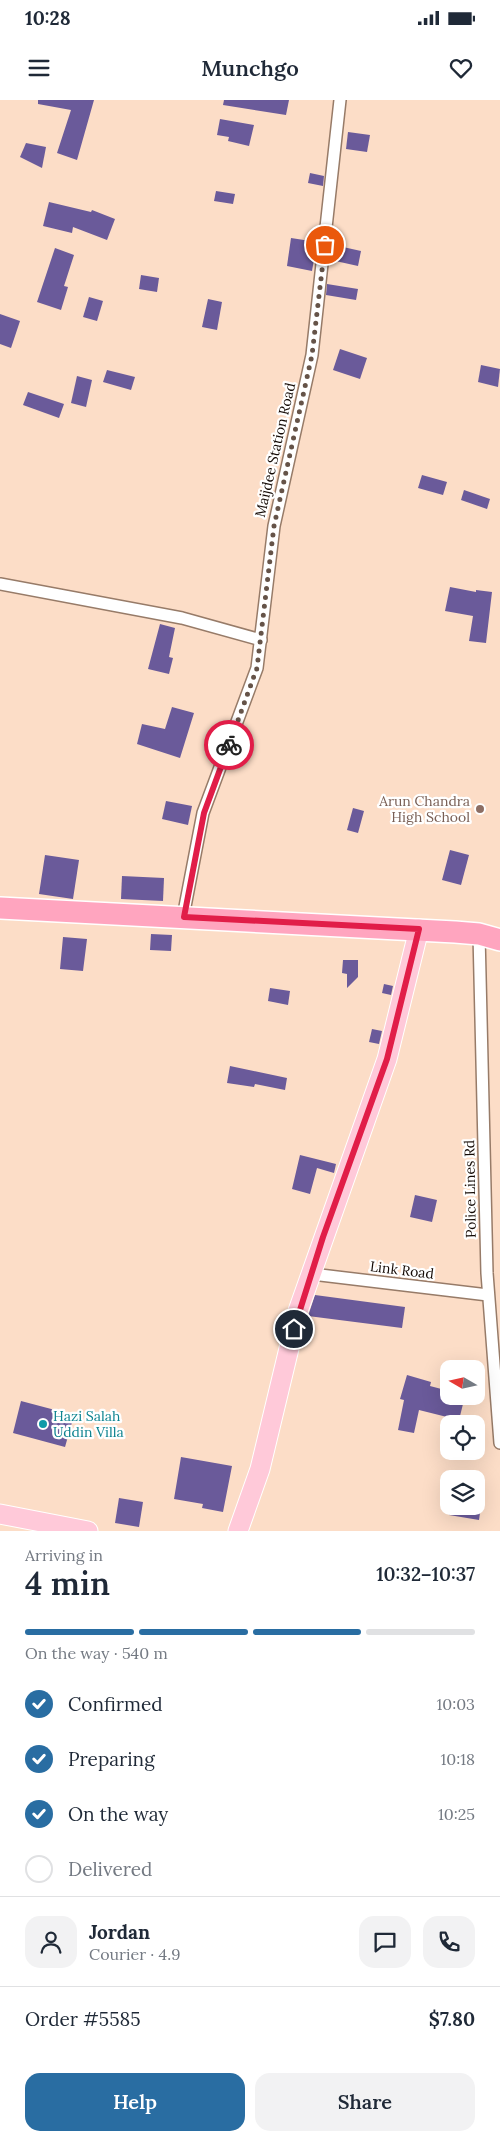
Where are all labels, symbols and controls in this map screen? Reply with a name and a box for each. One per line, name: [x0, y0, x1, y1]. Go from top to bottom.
text: 10:28: [25, 6, 71, 30]
icon: menu: [25, 54, 53, 82]
text: Munchgo: [201, 54, 299, 82]
icon: heart: [447, 54, 475, 82]
pin: [304, 224, 346, 266]
icon: bag: [311, 231, 339, 259]
street label: Maijdee Station Road: [251, 381, 299, 519]
courier: [204, 720, 254, 770]
icon: bike: [215, 731, 243, 759]
place label: Arun Chandra High School: [378, 792, 470, 826]
marker: Arun Chandra High School: [474, 803, 486, 815]
street label: Police Lines Rd: [460, 1140, 480, 1238]
street label: Link Road: [369, 1257, 435, 1283]
pin: [273, 1308, 315, 1350]
icon: home: [280, 1315, 308, 1343]
north arrow: [440, 1360, 485, 1405]
map controls: [440, 1360, 485, 1515]
place label: Hazi Salah Uddin Villa: [53, 1407, 124, 1441]
button: locate: [440, 1415, 485, 1460]
marker: Hazi Salah Uddin Villa: [37, 1418, 49, 1430]
button: layers: [440, 1470, 485, 1515]
text: Arriving in: [25, 1545, 103, 1565]
text: 10:32–10:37: [376, 1562, 475, 1586]
text: 4 min: [25, 1563, 110, 1604]
text: On the way · 540 m: [25, 1643, 168, 1663]
icon: check: [25, 1690, 53, 1718]
text: Confirmed: [68, 1692, 163, 1716]
text: 10:03: [436, 1694, 475, 1714]
icon: check: [25, 1745, 53, 1773]
text: Preparing: [68, 1747, 155, 1771]
text: 10:18: [440, 1749, 475, 1769]
icon: check: [25, 1800, 53, 1828]
text: On the way: [68, 1802, 168, 1826]
text: 10:25: [438, 1804, 475, 1824]
text: Delivered: [68, 1857, 152, 1881]
button: person: [25, 1916, 77, 1968]
button: chat: [359, 1916, 411, 1968]
button: phone: [423, 1916, 475, 1968]
text: Jordan: [89, 1920, 150, 1944]
text: Courier · 4.9: [89, 1944, 180, 1964]
text: Order #5585: [25, 2007, 141, 2031]
text: $7.80: [429, 2007, 475, 2031]
button: Help: [25, 2073, 245, 2131]
button: Share: [255, 2073, 475, 2131]

